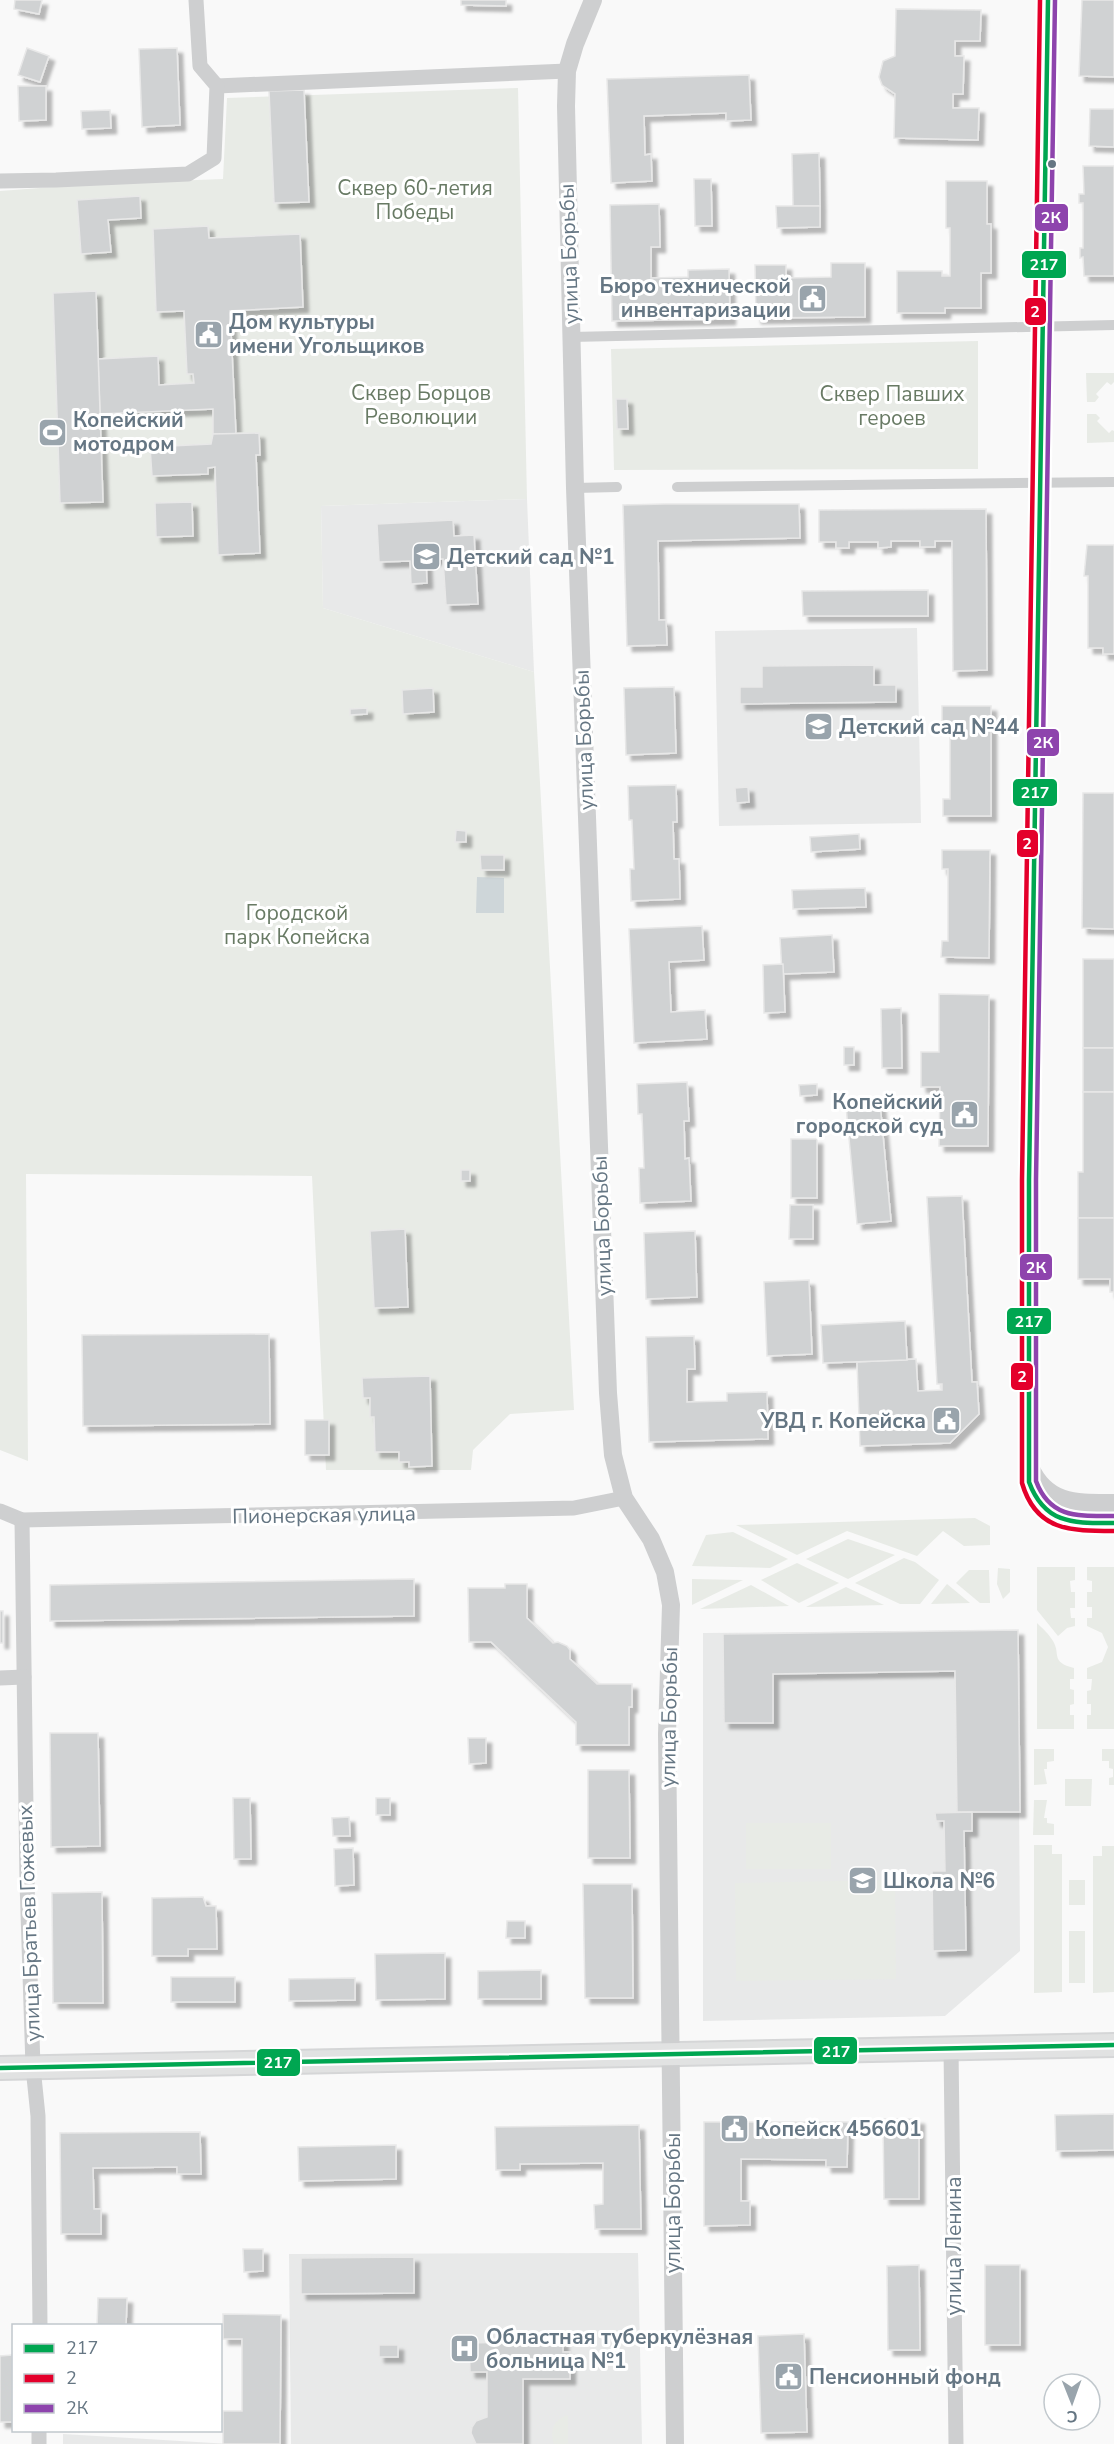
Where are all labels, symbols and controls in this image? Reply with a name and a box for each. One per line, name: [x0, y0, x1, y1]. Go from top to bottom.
unlabelled marker: [1046, 158, 1058, 170]
park label: Сквер 60-летия Победы: [337, 174, 493, 226]
street label: улица Борьбы: [553, 183, 585, 325]
line badge: 2К: [1034, 203, 1069, 232]
text: 2К: [1041, 207, 1061, 229]
line badge: 217: [1021, 250, 1067, 279]
text: 217: [1030, 254, 1058, 276]
place label: Бюро технической инвентаризации: [600, 272, 791, 324]
public building icon: Бюро технической инвентаризации: [796, 282, 828, 314]
line badge: 2: [1024, 297, 1047, 326]
text: 2: [1030, 301, 1040, 323]
place label: Дом культуры имени Угольщиков: [229, 308, 425, 360]
public building icon: Дом культуры имени Угольщиков: [192, 318, 224, 350]
park label: Сквер Борцов Революции: [351, 379, 491, 431]
park label: Сквер Павших героев: [820, 380, 964, 432]
place label: Копейский мотодром: [73, 406, 184, 458]
sports icon: Копейский мотодром: [36, 416, 68, 448]
school or university icon: Детский сад №1: [410, 541, 442, 573]
place label: Детский сад №1: [447, 543, 615, 571]
street label: улица Борьбы: [568, 669, 600, 811]
school or university icon: Детский сад №44: [802, 711, 834, 743]
place label: Детский сад №44: [839, 713, 1020, 741]
line badge: 2К: [1026, 728, 1060, 757]
text: 2К: [1033, 732, 1053, 754]
line badge: 217: [1012, 778, 1058, 807]
text: 217: [1021, 782, 1049, 804]
line badge: 2: [1016, 829, 1039, 858]
text: 2: [1022, 833, 1032, 855]
park label: Городской парк Копейска: [224, 899, 370, 951]
place label: Копейский городской суд: [796, 1088, 943, 1140]
public building icon: Копейский городской суд: [948, 1098, 980, 1130]
street label: улица Борьбы: [586, 1155, 618, 1297]
line badge: 2К: [1019, 1253, 1053, 1281]
text: 2К: [1026, 1257, 1046, 1279]
line badge: 217: [1006, 1307, 1052, 1335]
text: 217: [1015, 1311, 1043, 1333]
line badge: 2: [1010, 1362, 1034, 1391]
text: 2: [1017, 1366, 1027, 1388]
public building icon: УВД г. Копейска: [931, 1405, 963, 1437]
place label: УВД г. Копейска: [759, 1407, 926, 1435]
street label: Пионерская улица: [232, 1499, 416, 1531]
street label: улица Борьбы: [654, 1646, 684, 1788]
street label: улица Братьев Гожевых: [11, 1804, 47, 2042]
school or university icon: Школа №6: [846, 1865, 878, 1897]
place label: Школа №6: [883, 1867, 995, 1895]
line badge: 217: [813, 2036, 858, 2065]
text: 217: [822, 2041, 850, 2063]
line badge: 217: [256, 2048, 301, 2077]
text: 217: [264, 2052, 292, 2074]
public building icon: Копейск 456601: [718, 2113, 750, 2145]
place label: Копейск 456601: [755, 2115, 922, 2143]
street label: улица Борьбы: [659, 2133, 687, 2273]
street label: улица Ленина: [940, 2176, 968, 2316]
place label: Областная туберкулёзная больница №1: [486, 2323, 753, 2375]
legend: [12, 2324, 222, 2432]
hospital icon: Областная туберкулёзная больница №1: [449, 2333, 481, 2365]
text: 217: [66, 2336, 98, 2360]
public building icon: Пенсионный фонд: [772, 2361, 804, 2393]
place label: Пенсионный фонд: [809, 2363, 1001, 2391]
text: 2: [66, 2366, 77, 2390]
north arrow: [1042, 2372, 1102, 2432]
text: 2К: [66, 2396, 89, 2420]
text: С: [1066, 2405, 1078, 2427]

